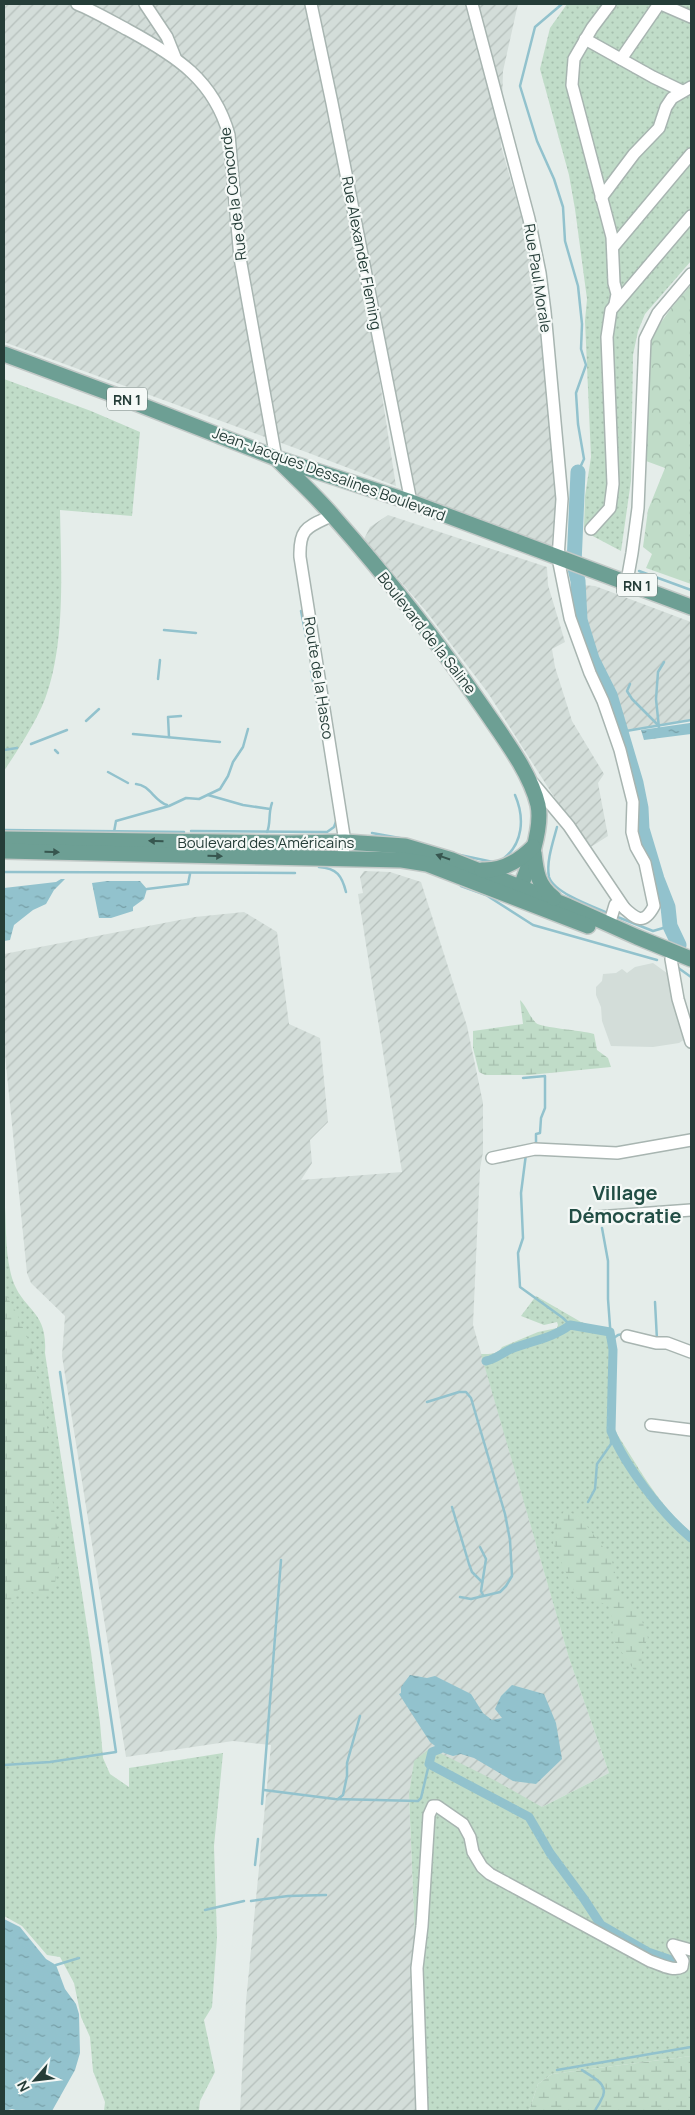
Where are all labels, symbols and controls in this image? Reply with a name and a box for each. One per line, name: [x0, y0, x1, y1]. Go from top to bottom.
street label: Rue de la Concorde: [214, 126, 252, 262]
street label: Rue Alexander Fleming: [337, 174, 387, 332]
street label: Rue Paul Morale: [519, 222, 557, 334]
road number: RN 1: [107, 388, 147, 410]
street label: Jean-Jacques Dessalines Boulevard: [209, 422, 449, 526]
street label: Boulevard de la Saline: [373, 568, 481, 698]
road number: RN 1: [617, 574, 657, 596]
street label: Route de la Hasco: [299, 615, 339, 741]
street label: Boulevard des Américains: [178, 832, 355, 853]
one-way arrow: [148, 837, 164, 845]
one-way arrow: [45, 848, 61, 856]
one-way arrow: [207, 852, 223, 860]
one-way arrow: [435, 853, 450, 861]
district label: Village Démocratie: [569, 1179, 682, 1229]
north arrow: [10, 2055, 60, 2105]
text: N: [12, 2077, 34, 2095]

